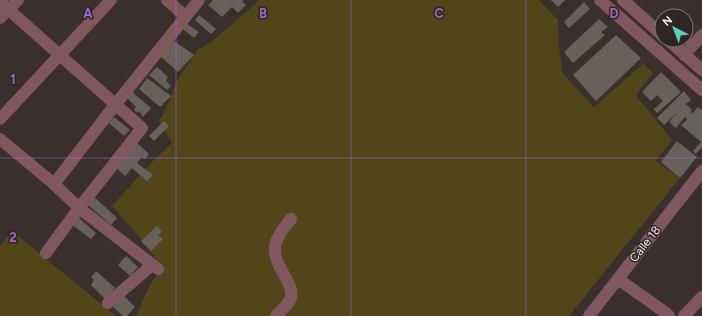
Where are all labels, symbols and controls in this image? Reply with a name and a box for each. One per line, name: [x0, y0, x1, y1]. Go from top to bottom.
text: A: [83, 6, 93, 21]
text: B: [259, 6, 267, 21]
text: C: [434, 6, 444, 21]
text: D: [609, 6, 619, 21]
north arrow: [654, 8, 694, 48]
text: N: [660, 13, 675, 29]
text: 1: [10, 72, 16, 87]
street label: Calle 18: [627, 223, 663, 265]
text: 2: [9, 230, 17, 245]

